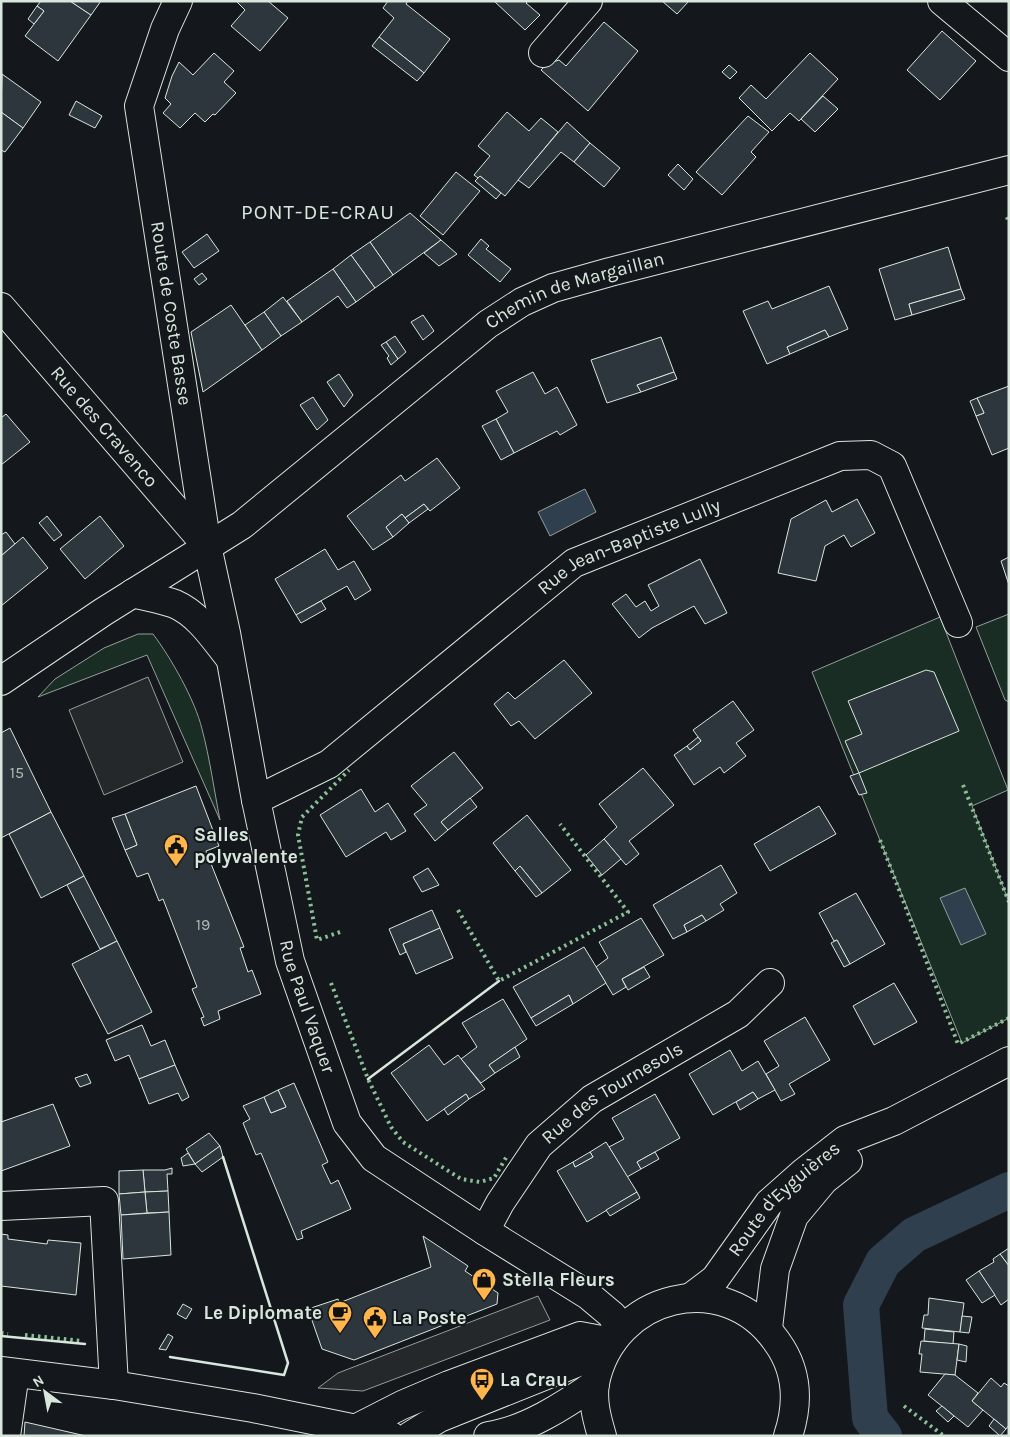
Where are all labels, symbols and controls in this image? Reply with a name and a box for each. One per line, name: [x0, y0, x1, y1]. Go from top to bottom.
district label: PONT-DE-CRAU: [241, 200, 395, 224]
street label: Route de Coste Basse: [146, 220, 196, 407]
street label: Chemin de Margaillan: [481, 248, 667, 334]
street label: Rue des Cravenco: [46, 362, 162, 492]
street label: Rue Jean-Baptiste Lully: [533, 494, 724, 599]
house number: 15: [10, 763, 24, 782]
place label: Salles polyvalente: [194, 824, 298, 868]
public building icon: Salles polyvalente: [163, 833, 189, 867]
house number: 19: [196, 915, 210, 934]
street label: Rue Paul Vaquer: [275, 938, 340, 1076]
street label: Rue des Tournesols: [537, 1037, 687, 1149]
street label: Route d'Eyguières: [724, 1137, 845, 1261]
shop icon: Stella Fleurs: [471, 1267, 497, 1301]
place label: Stella Fleurs: [502, 1269, 615, 1291]
cafe icon: Le Diplomate: [327, 1300, 353, 1334]
place label: Le Diplomate: [204, 1302, 322, 1324]
public building icon: La Poste: [362, 1305, 388, 1339]
place label: La Poste: [392, 1307, 467, 1329]
north arrow: [20, 1367, 70, 1417]
bus stop icon: La Crau: [469, 1367, 495, 1401]
place label: La Crau: [500, 1369, 568, 1391]
text: N: [30, 1372, 47, 1391]

